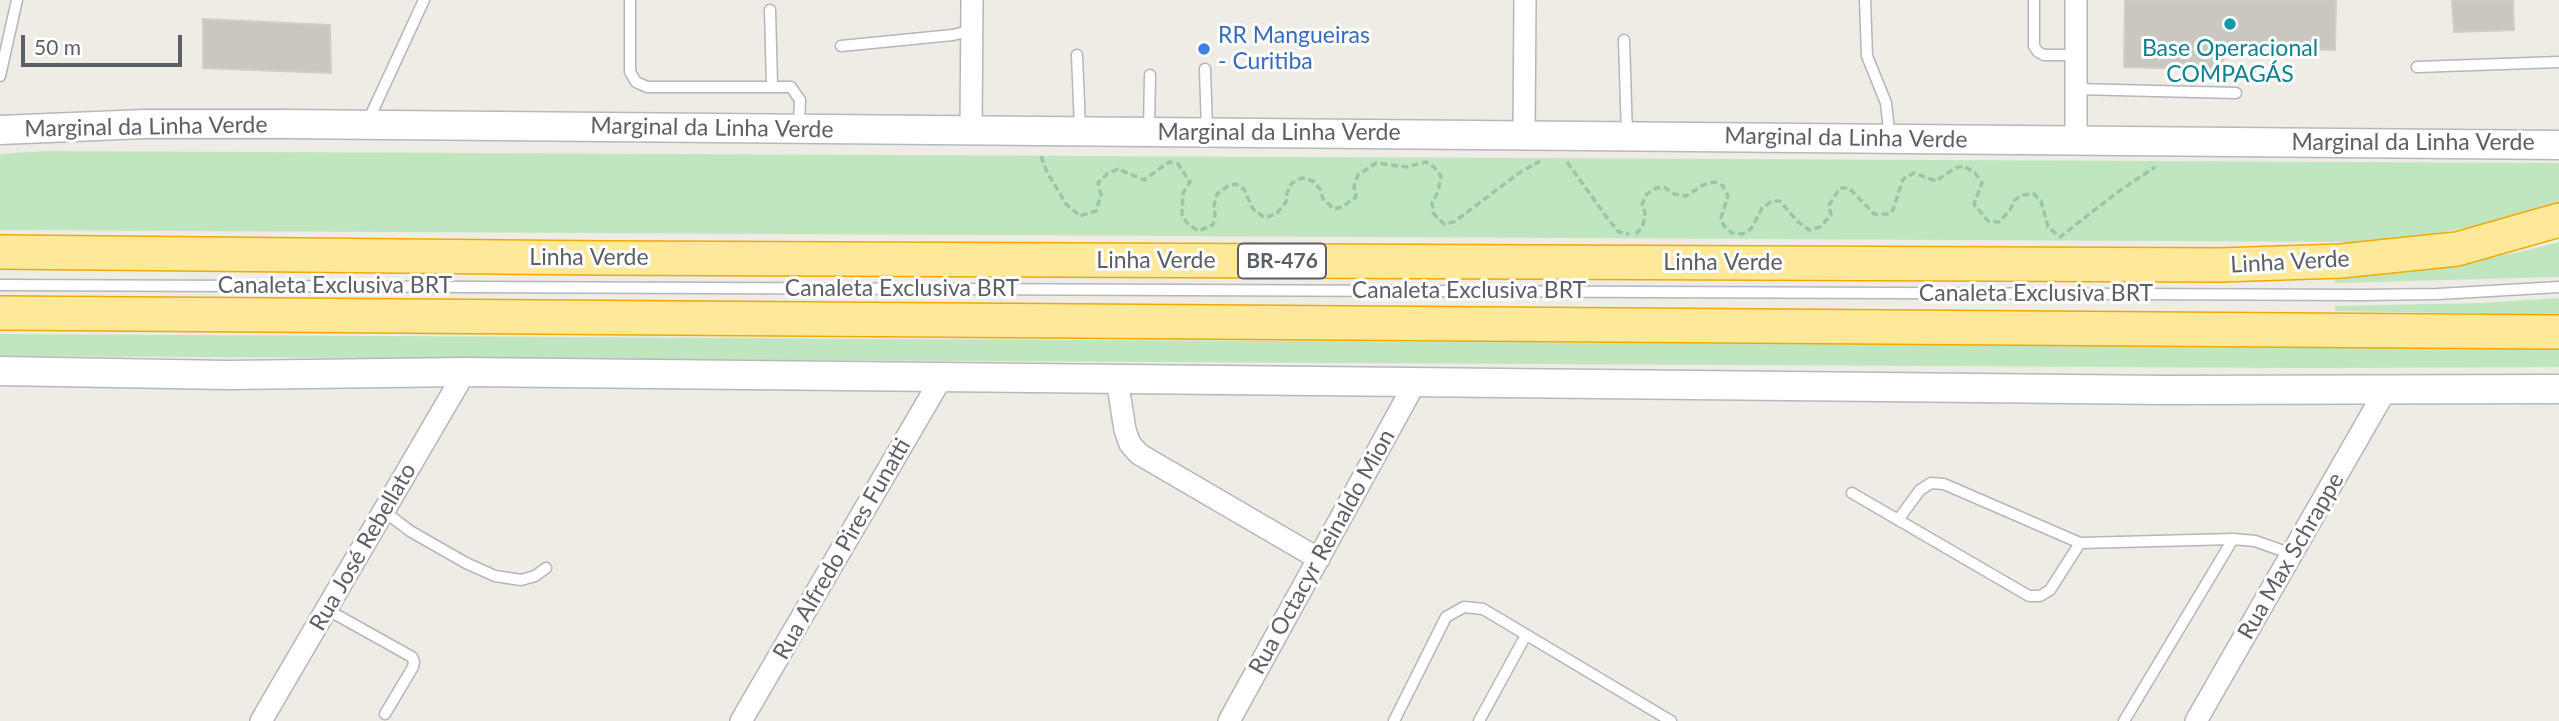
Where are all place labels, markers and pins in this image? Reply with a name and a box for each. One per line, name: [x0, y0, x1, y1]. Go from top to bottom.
marker: Base Operacional COMPAGÁS: [2222, 16, 2238, 32]
place label: RR Mangueiras - Curitiba: [1218, 22, 1370, 76]
place label: Base Operacional COMPAGÁS: [2142, 35, 2318, 89]
marker: RR Mangueiras - Curitiba: [1196, 41, 1212, 57]

